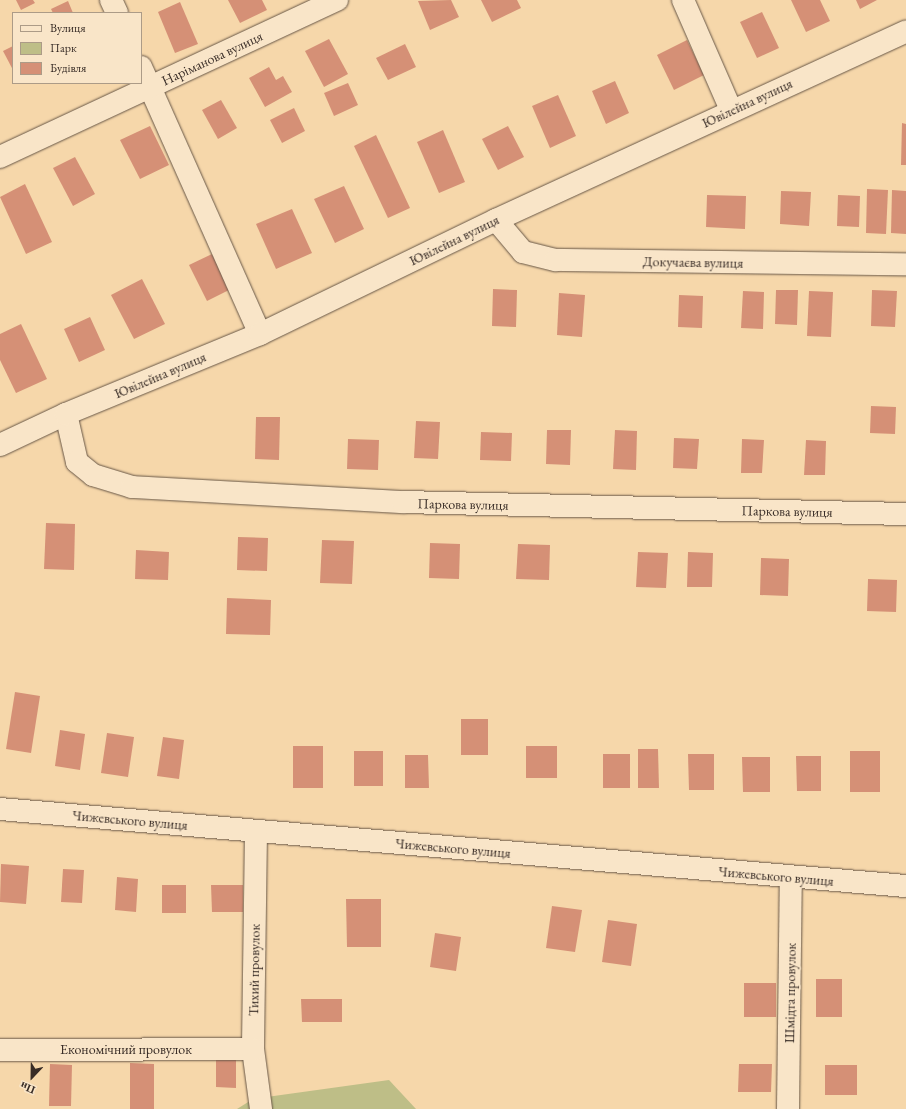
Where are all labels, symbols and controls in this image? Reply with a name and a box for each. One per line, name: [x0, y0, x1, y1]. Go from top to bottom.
legend: [12, 12, 142, 84]
text: Вулиця: [50, 20, 86, 36]
street label: Наріманова вулиця: [159, 27, 265, 89]
text: Парк: [50, 40, 77, 56]
text: Будівля: [50, 60, 86, 76]
street label: Ювілейна вулиця: [699, 75, 795, 131]
street label: Ювілейна вулиця: [406, 211, 502, 269]
street label: Докучаєва вулиця: [643, 253, 743, 271]
street label: Ювілейна вулиця: [112, 348, 208, 402]
street label: Паркова вулиця: [417, 495, 509, 513]
street label: Паркова вулиця: [741, 502, 833, 520]
street label: Чижевського вулиця: [72, 807, 188, 833]
street label: Чижевського вулиця: [395, 835, 511, 861]
street label: Чижевського вулиця: [718, 863, 834, 889]
street label: Тихий провулок: [245, 924, 263, 1016]
street label: Шмідта провулок: [781, 943, 799, 1043]
street label: Економічний провулок: [60, 1041, 192, 1057]
north arrow: [12, 1057, 52, 1097]
text: Пн: [18, 1079, 37, 1097]

